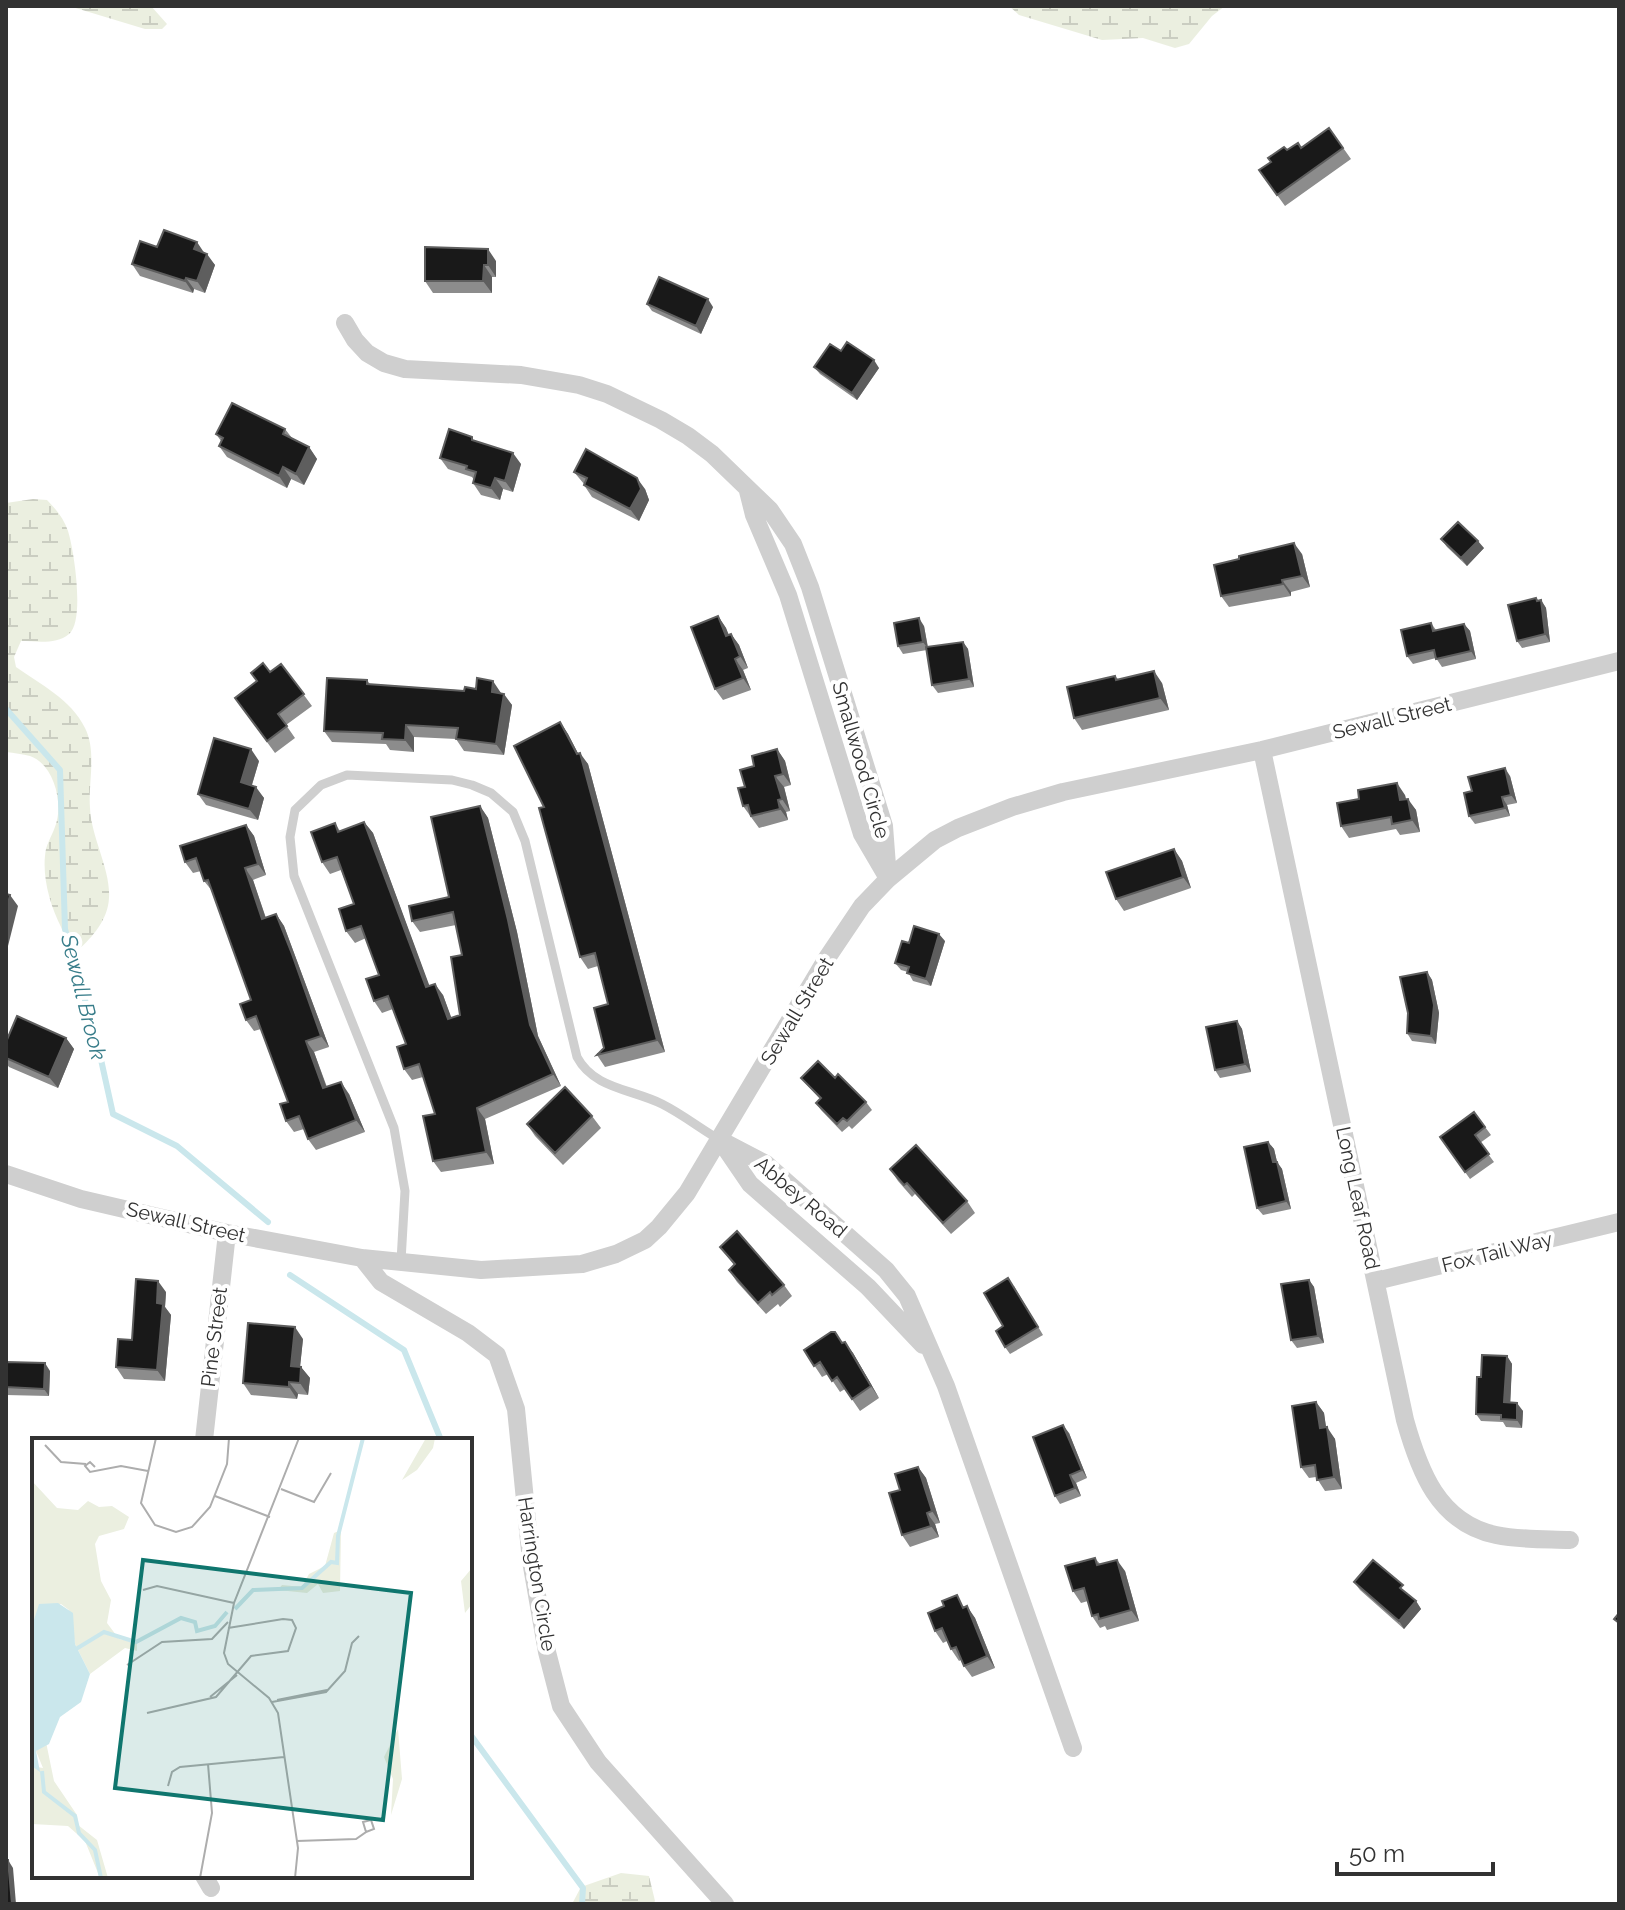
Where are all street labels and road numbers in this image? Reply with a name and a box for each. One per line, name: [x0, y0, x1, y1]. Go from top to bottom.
street label: Smallwood Circle: [827, 679, 895, 841]
street label: Sewall Street: [1330, 692, 1454, 744]
street label: Sewall Street: [755, 953, 839, 1069]
street label: Long Leaf Road: [1331, 1124, 1385, 1272]
street label: Abbey Road: [750, 1151, 852, 1243]
street label: Sewall Street: [124, 1197, 248, 1247]
street label: Fox Tail Way: [1439, 1227, 1555, 1277]
street label: Pine Street: [196, 1285, 232, 1388]
street label: Harrington Circle: [513, 1495, 561, 1653]

